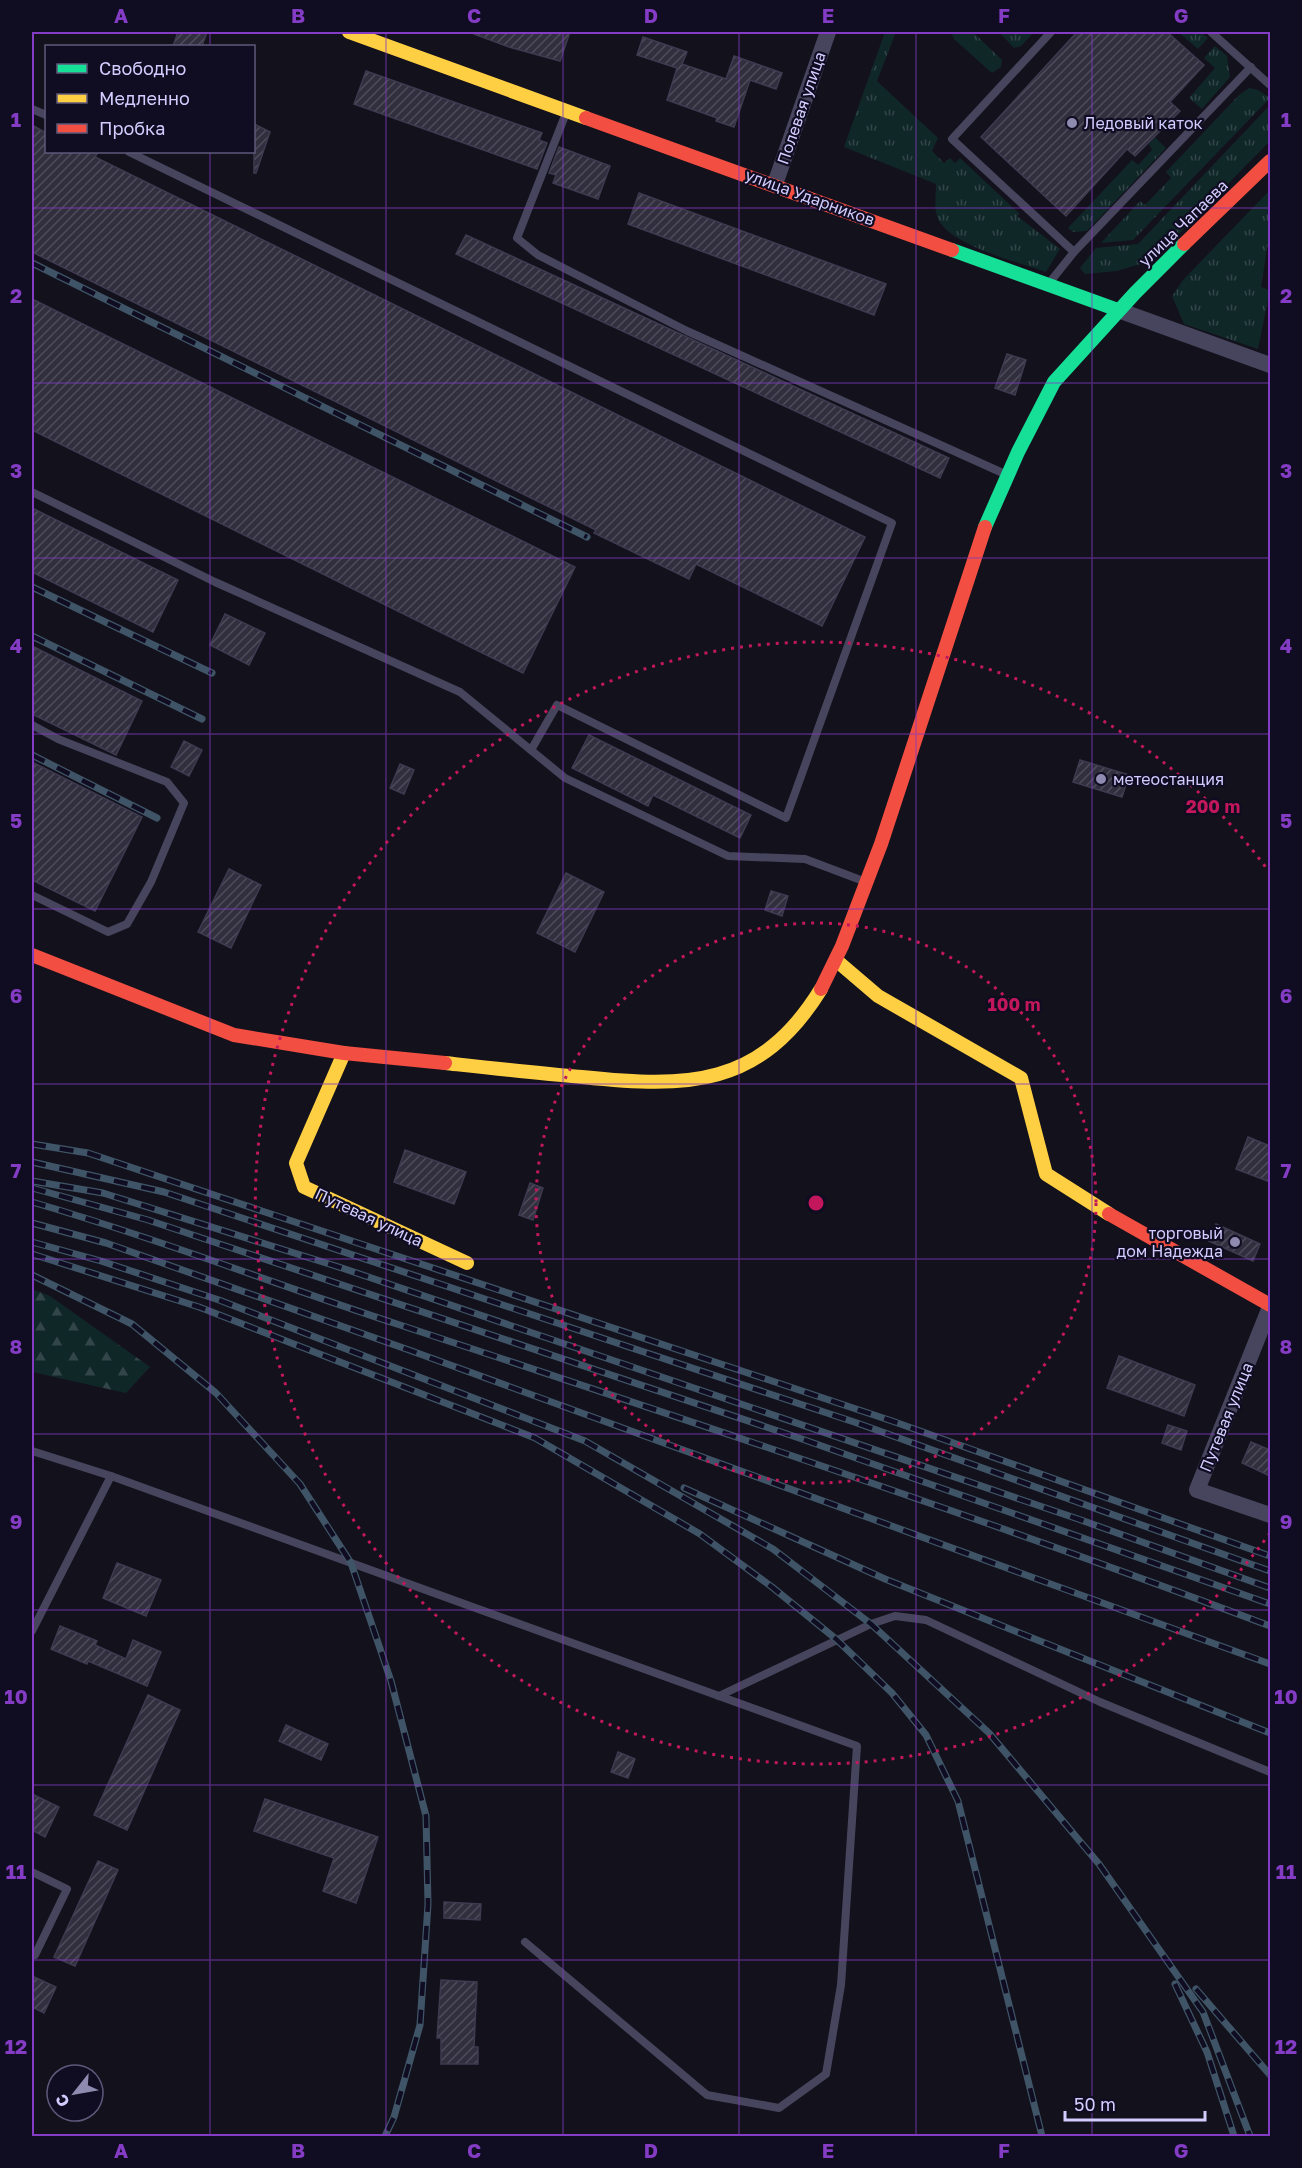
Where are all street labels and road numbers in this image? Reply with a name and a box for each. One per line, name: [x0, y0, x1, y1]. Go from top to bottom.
street label: Полевая улица: [772, 49, 830, 167]
street label: улица Ударников: [743, 164, 877, 230]
street label: улица Чапаева: [1134, 175, 1232, 271]
street label: Путевая улица: [312, 1183, 426, 1251]
street label: Путевая улица: [1195, 1359, 1257, 1475]

